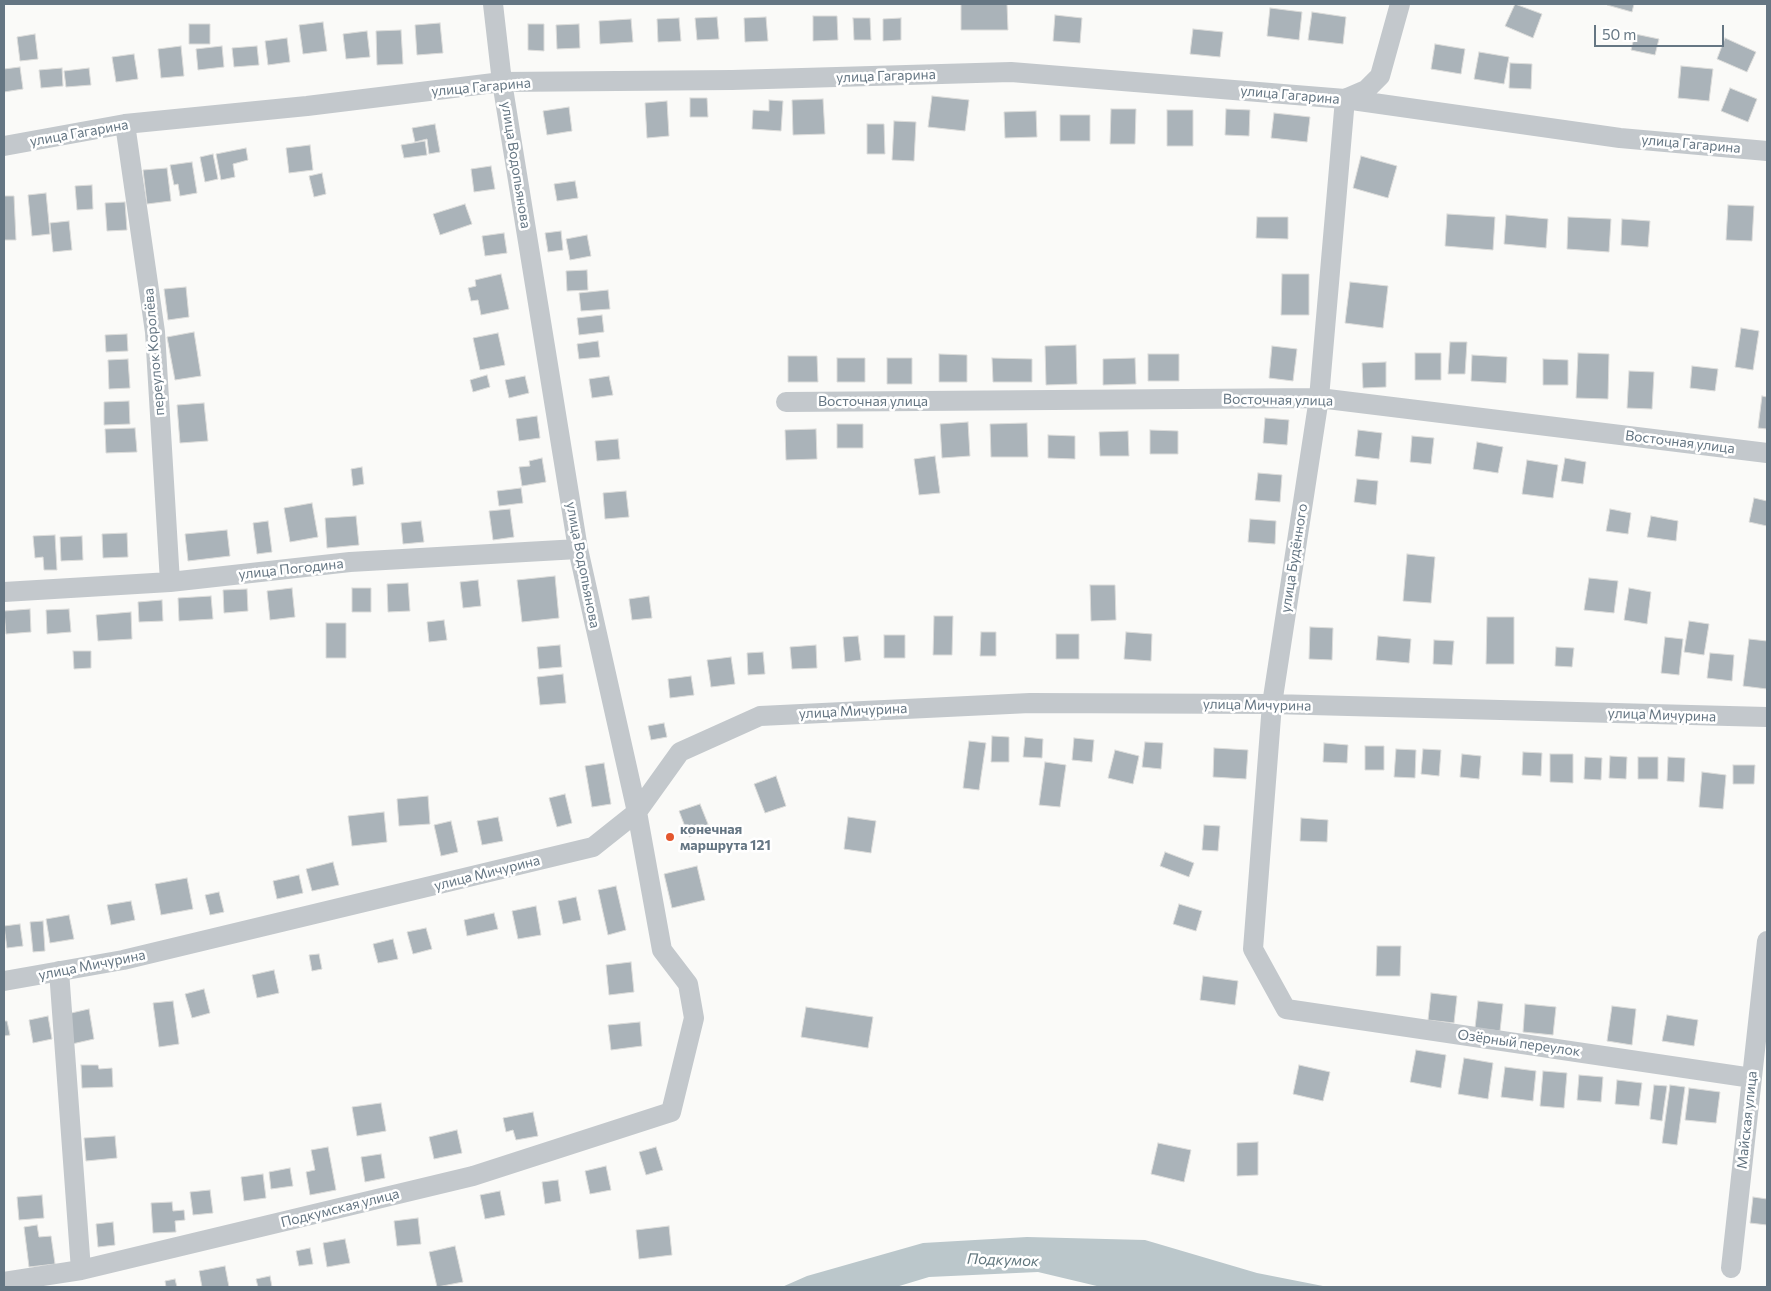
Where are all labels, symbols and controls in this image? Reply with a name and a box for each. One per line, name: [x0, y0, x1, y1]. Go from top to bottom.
scale bar: [1596, 15, 1726, 47]
text: 50 m: [1602, 25, 1636, 43]
street label: улица Гагарина: [836, 66, 936, 86]
street label: улица Гагарина: [431, 74, 531, 100]
street label: улица Гагарина: [1240, 82, 1340, 108]
street label: улица Водопьянова: [498, 100, 534, 230]
street label: улица Гагарина: [28, 116, 130, 150]
street label: улица Гагарина: [1641, 131, 1741, 157]
street label: переулок Королёва: [140, 288, 168, 416]
street label: Восточная улица: [1223, 391, 1333, 409]
street label: Восточная улица: [818, 393, 928, 409]
street label: Восточная улица: [1624, 427, 1736, 457]
street label: улица Водопьянова: [563, 500, 603, 630]
street label: улица Будённого: [1277, 502, 1311, 614]
street label: улица Погодина: [238, 555, 344, 583]
street label: улица Мичурина: [1203, 696, 1311, 714]
street label: улица Мичурина: [798, 700, 908, 722]
street label: улица Мичурина: [1607, 705, 1717, 725]
place label: конечная маршрута 121: [680, 821, 771, 854]
marker: конечная маршрута 121: [664, 831, 676, 843]
street label: улица Мичурина: [432, 852, 542, 894]
street label: улица Мичурина: [37, 946, 147, 984]
street label: Озёрный переулок: [1456, 1026, 1582, 1060]
street label: Майская улица: [1733, 1070, 1761, 1170]
street label: Подкумская улица: [279, 1185, 401, 1231]
water label: Подкумок: [967, 1250, 1039, 1270]

